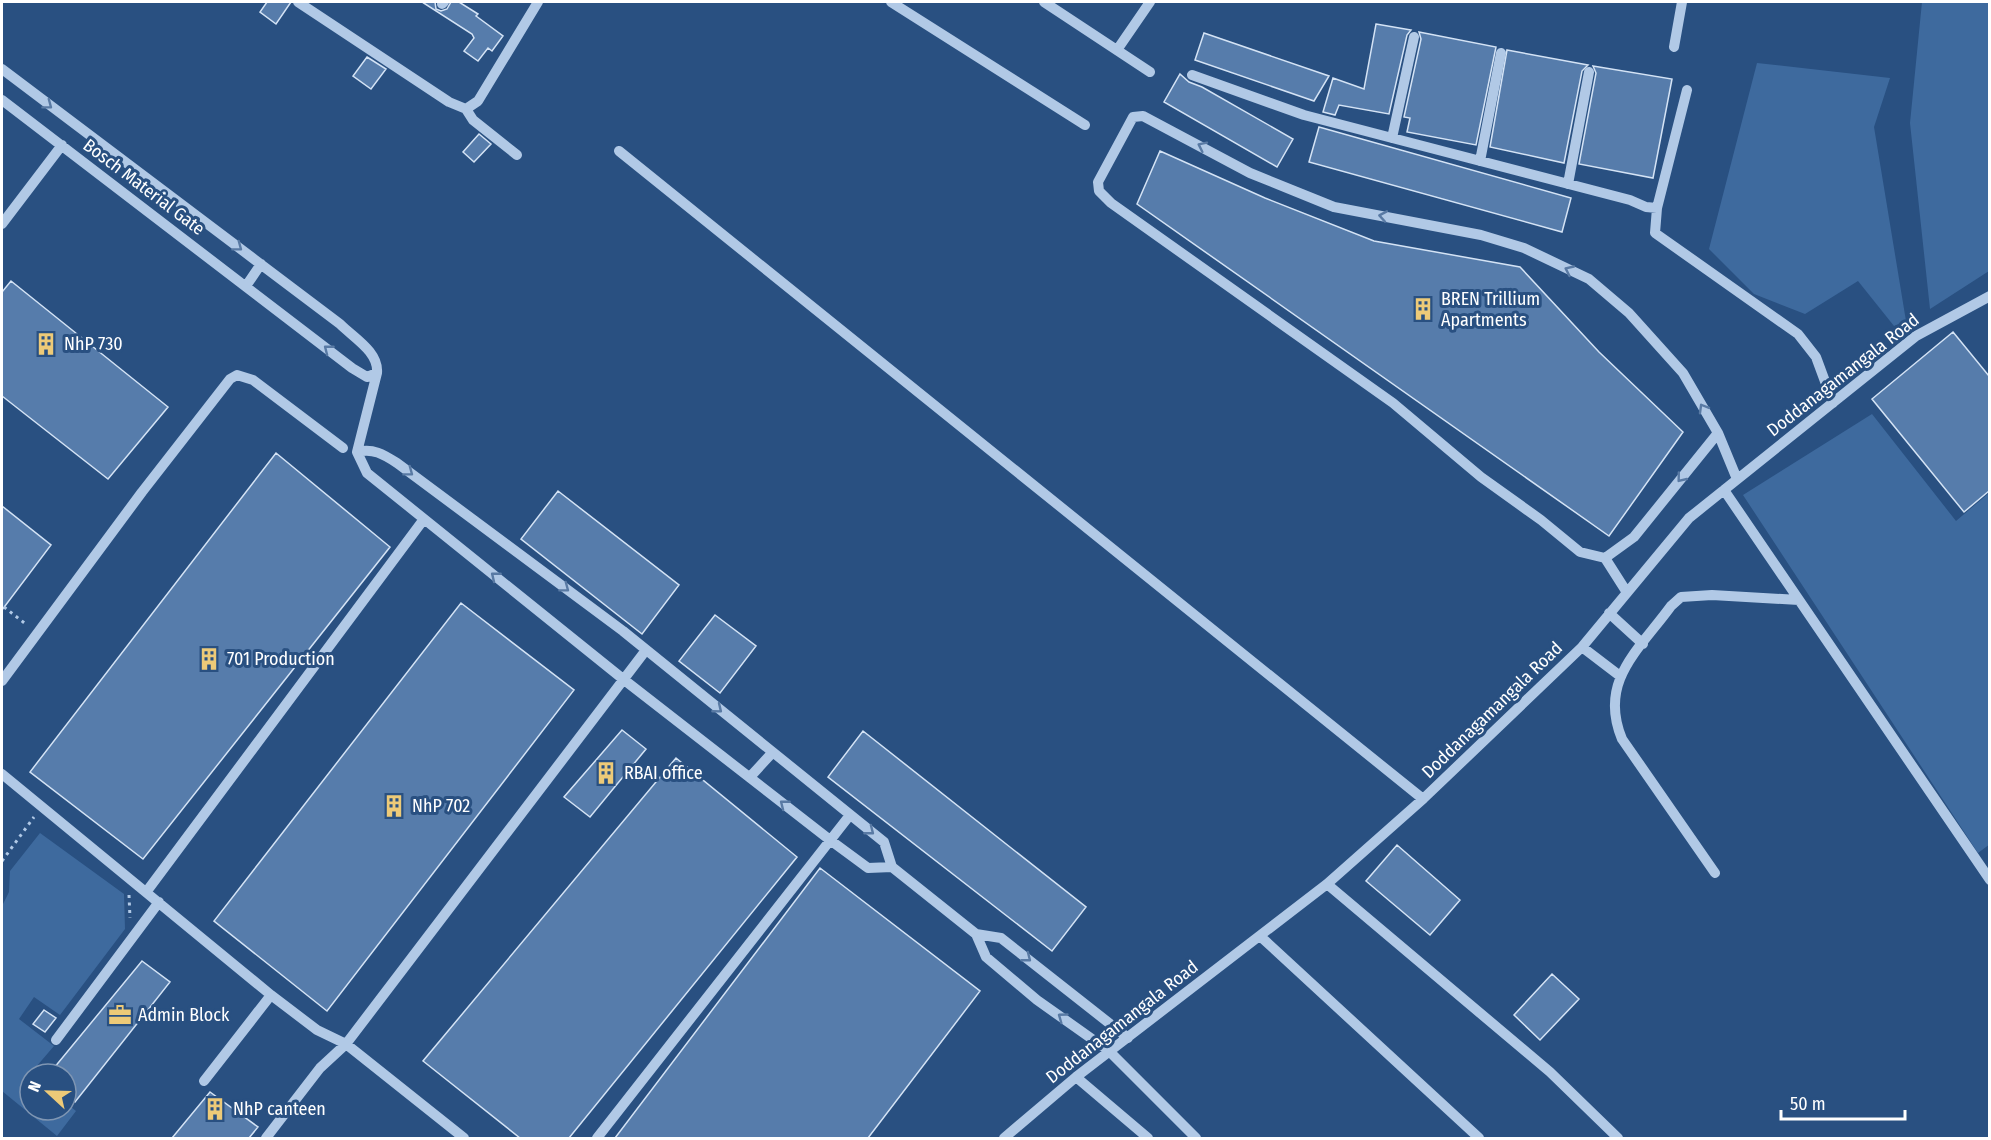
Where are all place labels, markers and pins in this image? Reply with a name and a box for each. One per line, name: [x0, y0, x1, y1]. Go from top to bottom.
place label: BREN Trillium Apartments: [1441, 288, 1540, 331]
building icon: BREN Trillium Apartments: [1410, 296, 1436, 322]
building icon: NhP 730: [33, 331, 59, 357]
place label: NhP 730: [64, 333, 123, 355]
building icon: 701 Production: [196, 646, 222, 672]
place label: 701 Production: [227, 648, 335, 670]
building icon: RBAI office: [593, 760, 619, 786]
place label: RBAI office: [624, 762, 703, 784]
building icon: NhP 702: [381, 793, 407, 819]
place label: NhP 702: [412, 795, 470, 817]
office icon: Admin Block: [107, 1002, 133, 1028]
place label: Admin Block: [138, 1004, 230, 1026]
building icon: NhP canteen: [202, 1096, 228, 1122]
place label: NhP canteen: [233, 1098, 326, 1120]

